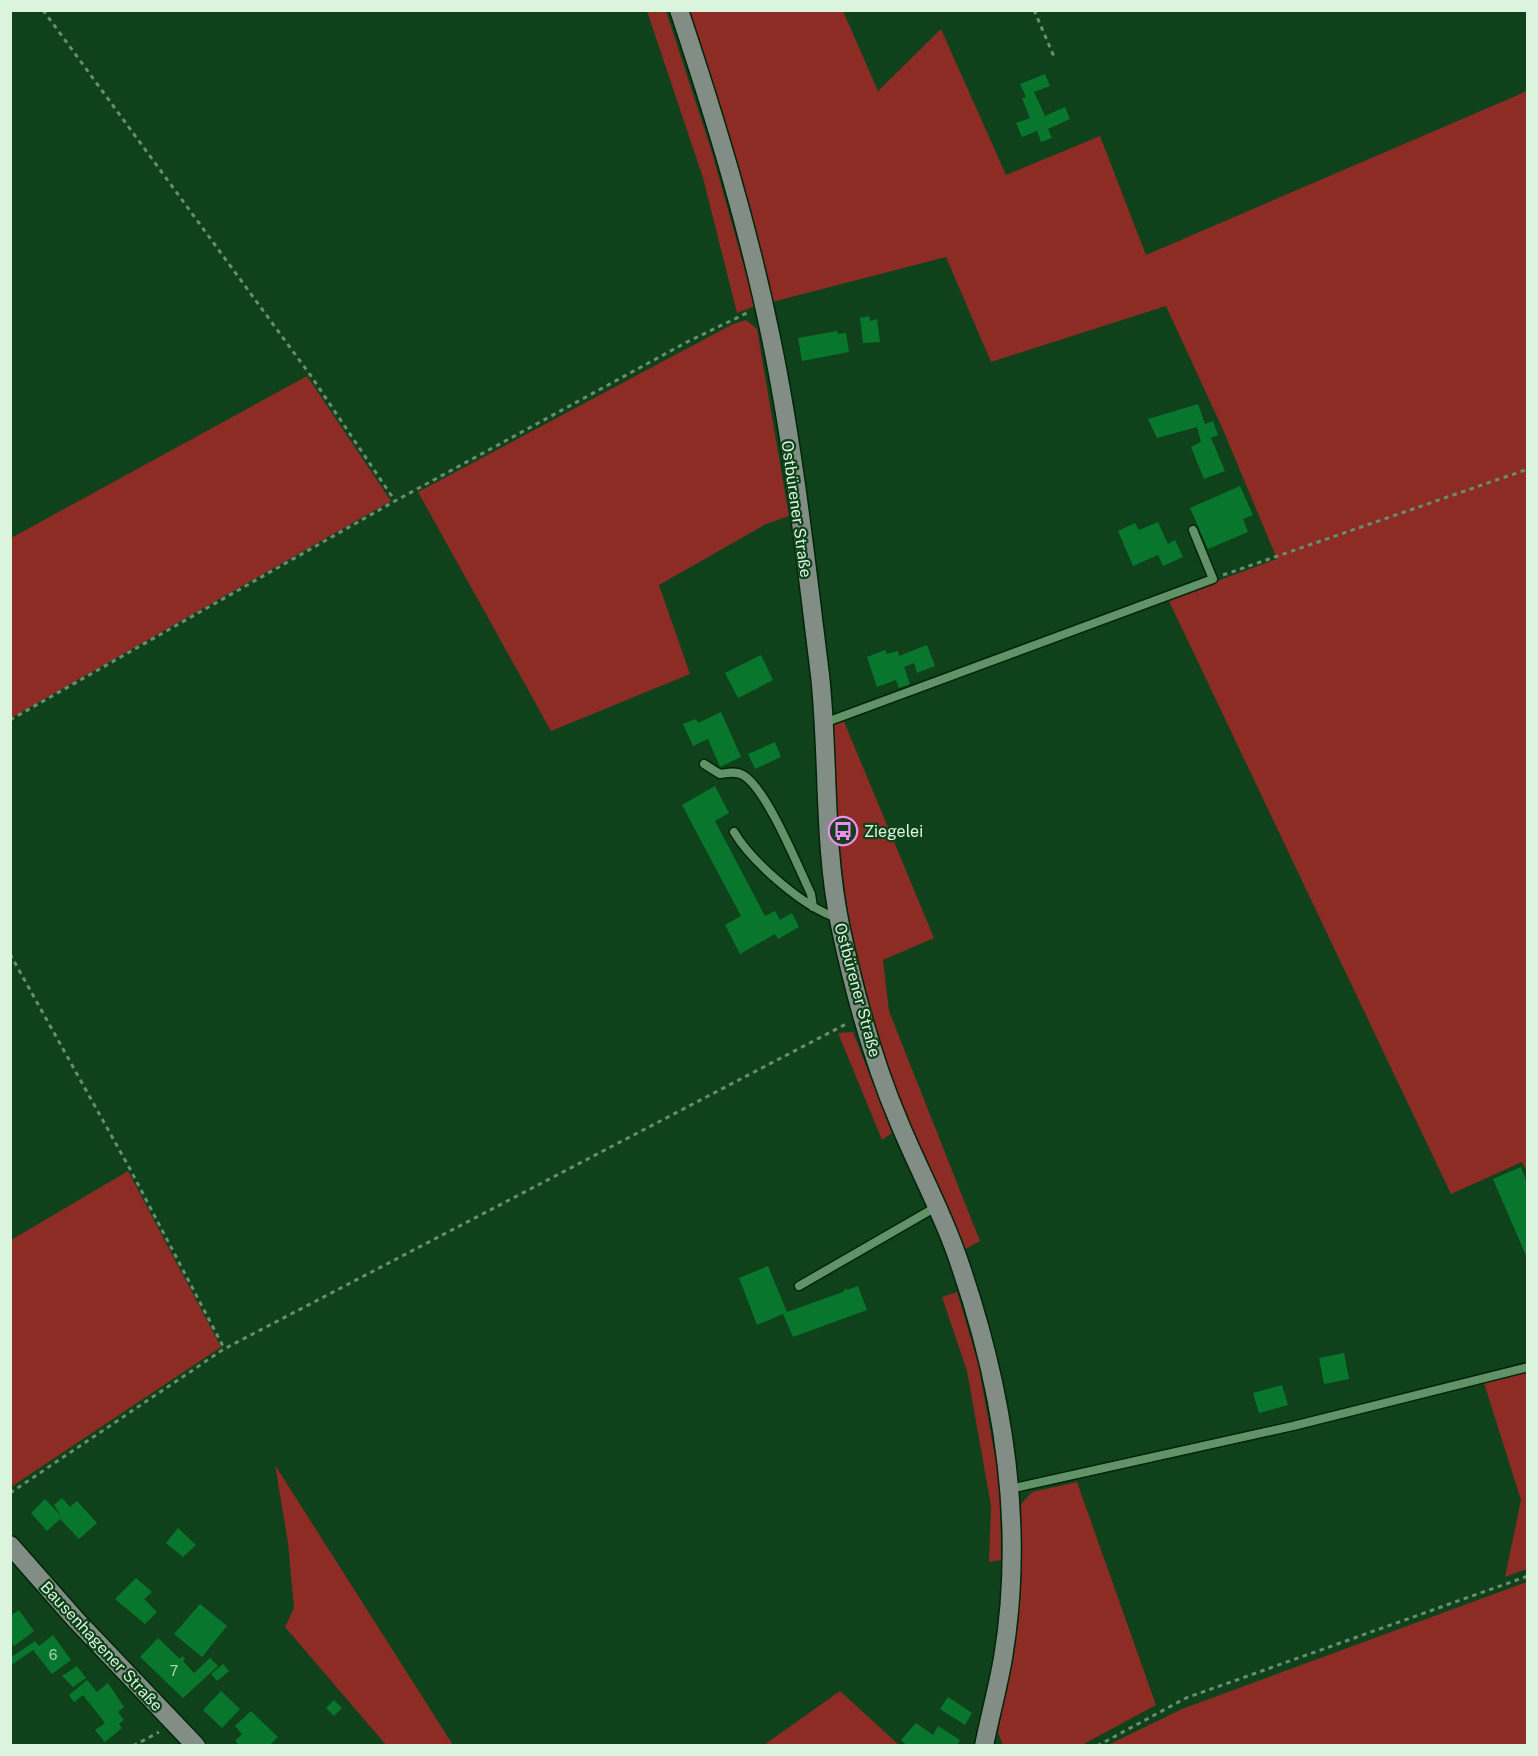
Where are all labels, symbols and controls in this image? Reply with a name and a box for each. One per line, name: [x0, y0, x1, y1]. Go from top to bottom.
street label: Ostbürener Straße: [777, 439, 816, 579]
bus stop icon: Ziegelei: [827, 815, 859, 847]
place label: Ziegelei: [864, 822, 923, 841]
street label: Ostbürener Straße: [830, 921, 885, 1059]
street label: Bausenhagener Straße: [37, 1578, 167, 1715]
house number: 6: [49, 1647, 58, 1663]
house number: 7: [170, 1663, 178, 1679]

